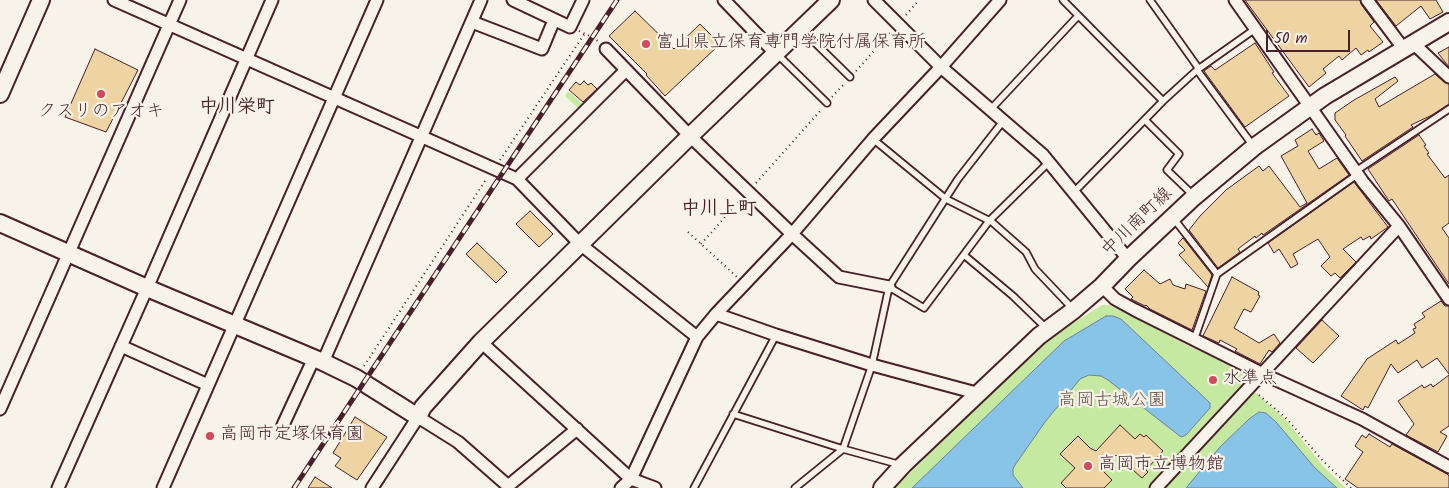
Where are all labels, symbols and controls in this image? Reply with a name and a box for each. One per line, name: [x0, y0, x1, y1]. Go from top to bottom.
scale bar: [1269, 20, 1353, 52]
text: 50 m: [1274, 27, 1308, 51]
place label: 富山県立保育専門学院付属保育所: [656, 33, 926, 55]
marker: 富山県立保育専門学院付属保育所: [640, 38, 652, 50]
marker: クスリのアオキ: [95, 88, 107, 100]
district label: 中川栄町: [199, 98, 275, 120]
place label: クスリのアオキ: [38, 102, 164, 124]
street label: 中川南町線: [1098, 184, 1178, 262]
district label: 中川上町: [681, 200, 757, 222]
place label: 水準点: [1223, 369, 1277, 391]
marker: 水準点: [1207, 374, 1219, 386]
park label: 高岡古城公園: [1058, 391, 1166, 413]
place label: 高岡市定塚保育園: [220, 425, 364, 447]
marker: 高岡市定塚保育園: [204, 430, 216, 442]
place label: 高岡市立博物館: [1098, 455, 1224, 477]
marker: 高岡市立博物館: [1082, 460, 1094, 472]

